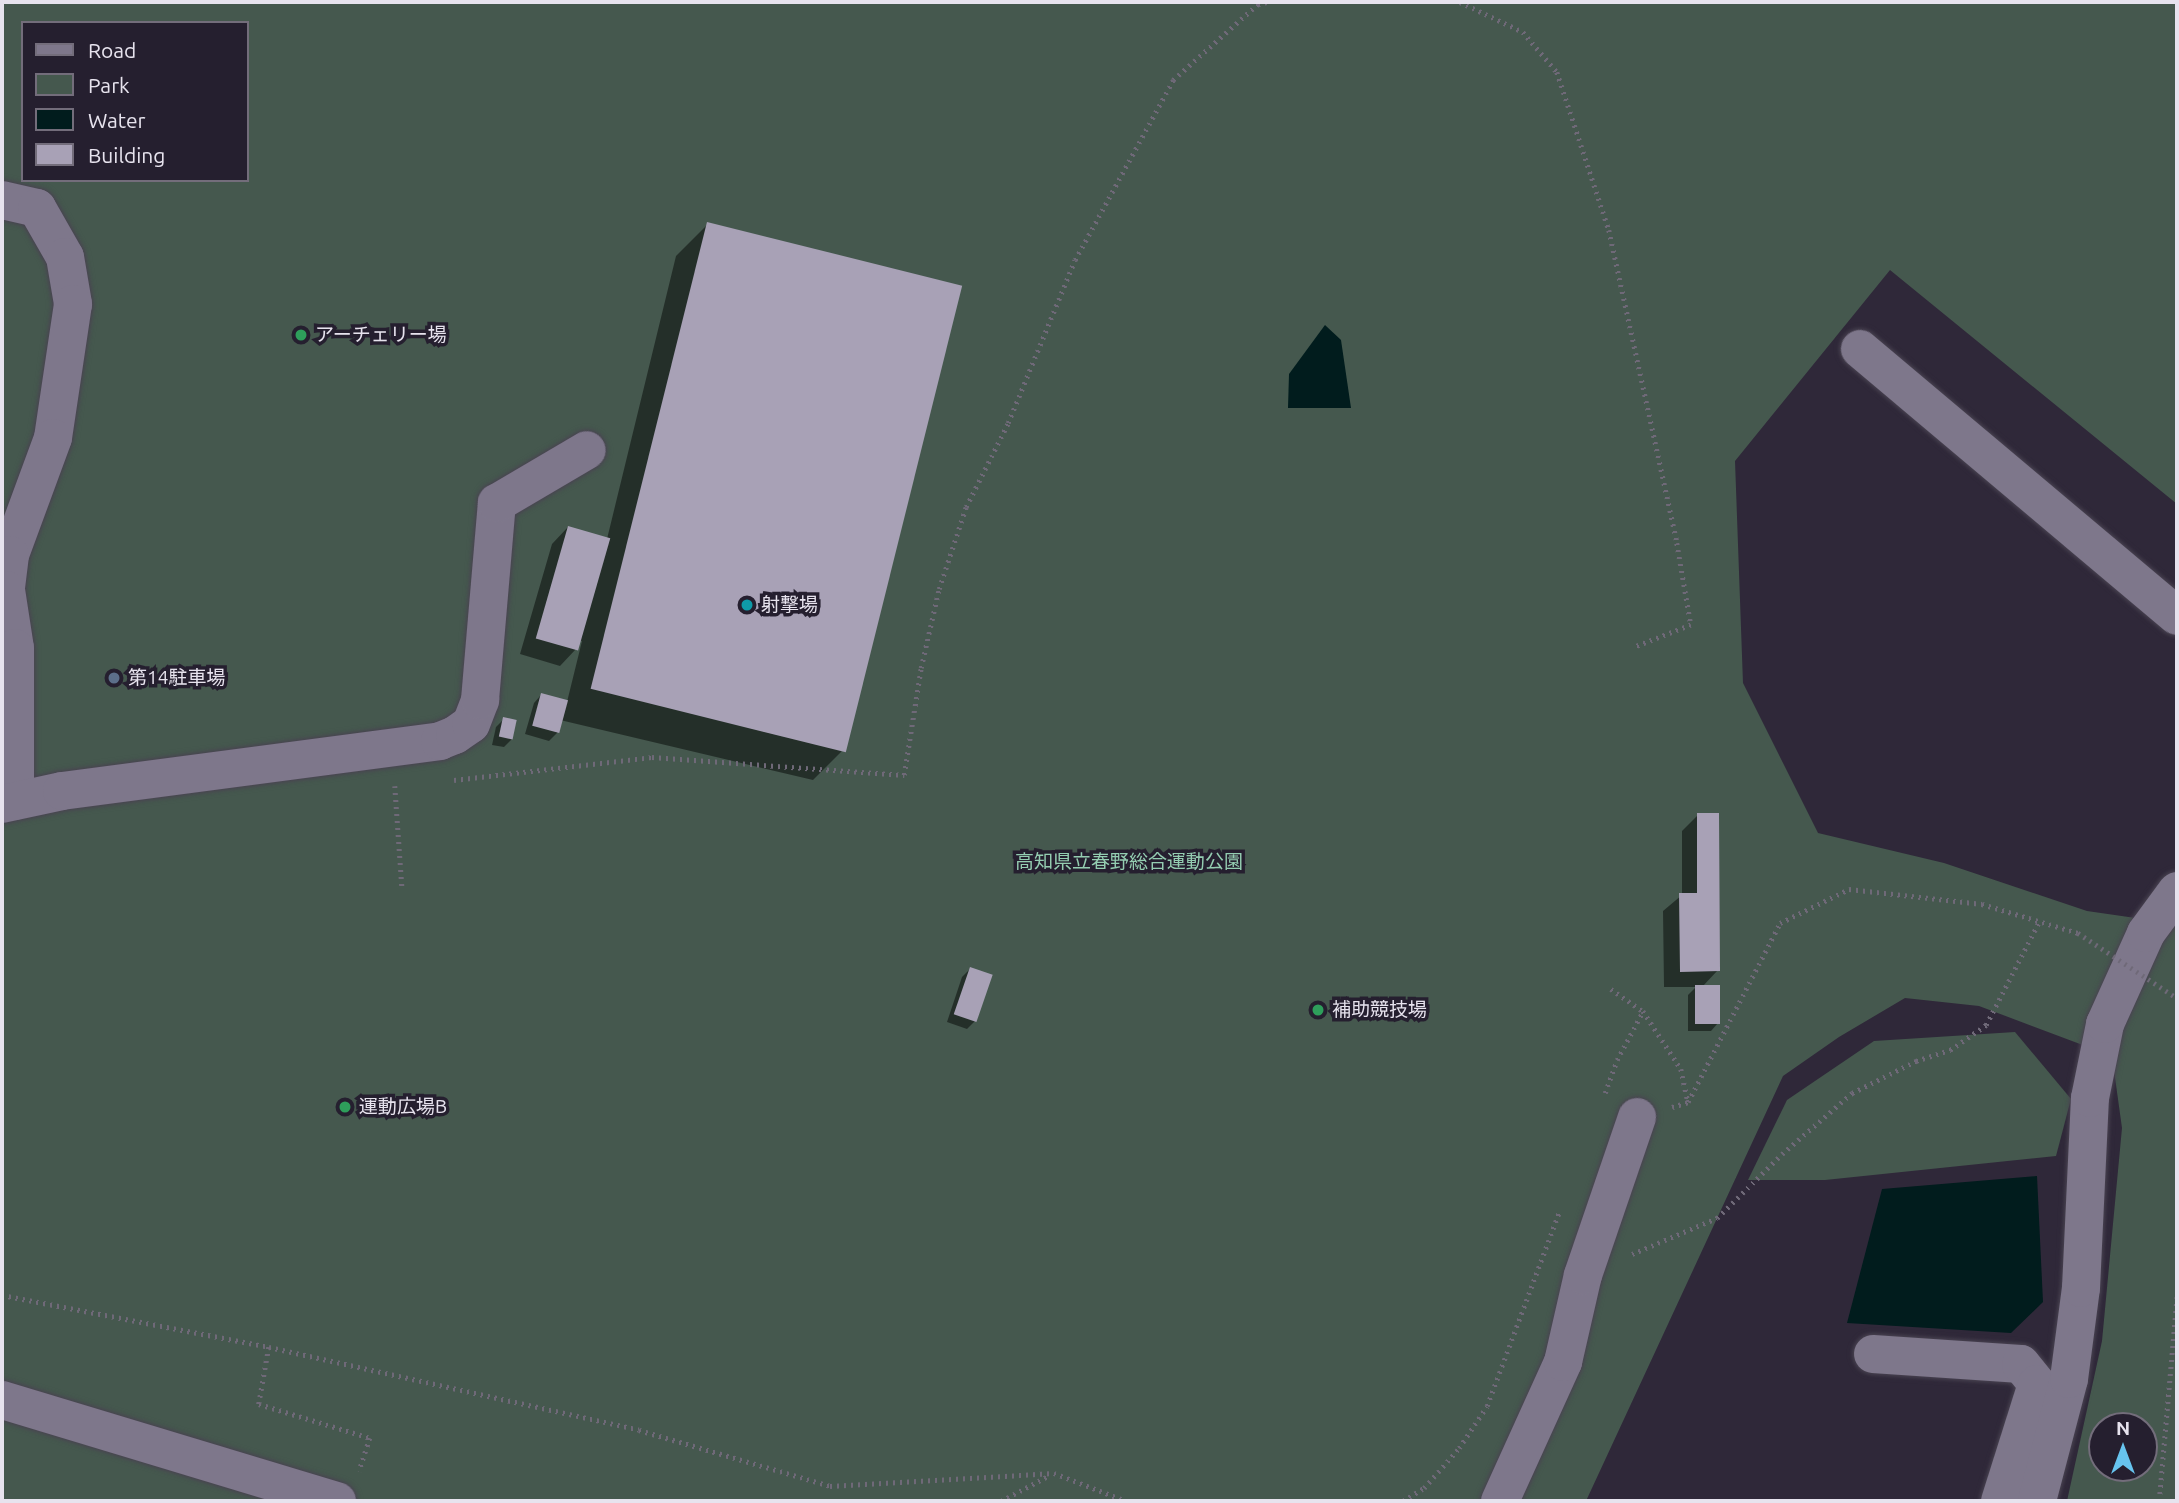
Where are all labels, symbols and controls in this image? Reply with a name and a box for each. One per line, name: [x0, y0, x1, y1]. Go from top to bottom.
legend: [21, 21, 248, 182]
text: Road: [88, 38, 136, 62]
text: Park: [88, 73, 130, 97]
text: Water: [88, 108, 146, 132]
text: Building: [88, 143, 165, 167]
place label: アーチェリー場: [315, 324, 447, 346]
marker: アーチェリー場: [293, 327, 309, 343]
place label: 射撃場: [761, 594, 818, 616]
marker: 射撃場: [739, 597, 755, 613]
place label: 第14駐車場: [128, 667, 225, 689]
marker: 第14駐車場: [106, 670, 122, 686]
park label: 高知県立春野総合運動公園: [1015, 851, 1243, 873]
place label: 補助競技場: [1332, 999, 1427, 1021]
marker: 補助競技場: [1310, 1002, 1326, 1018]
place label: 運動広場B: [359, 1096, 447, 1118]
marker: 運動広場B: [337, 1099, 353, 1115]
north arrow: [2088, 1412, 2158, 1482]
text: N: [2116, 1417, 2130, 1439]

